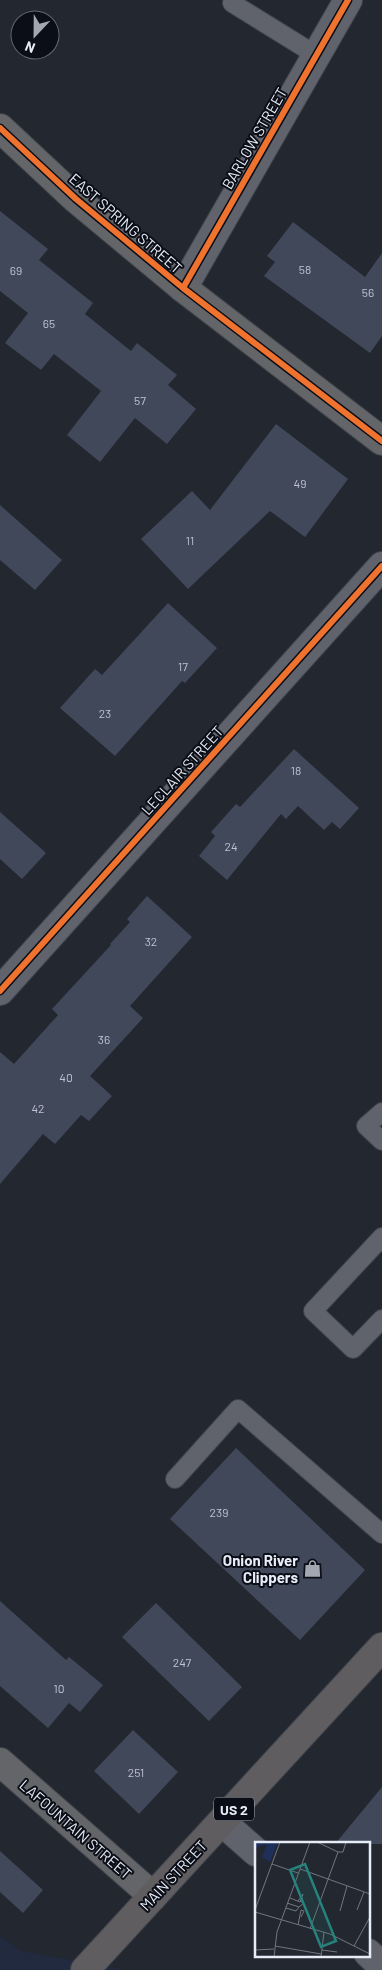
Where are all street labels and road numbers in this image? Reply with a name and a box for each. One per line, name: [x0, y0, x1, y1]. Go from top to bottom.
street label: BARLOW STREET: [218, 84, 290, 192]
street label: EAST SPRING STREET: [66, 169, 186, 277]
street label: LECLAIR STREET: [137, 722, 227, 818]
street label: LAFOUNTAIN STREET: [16, 1775, 136, 1883]
road number: US 2: [214, 1798, 254, 1820]
street label: MAIN STREET: [136, 1836, 210, 1914]

